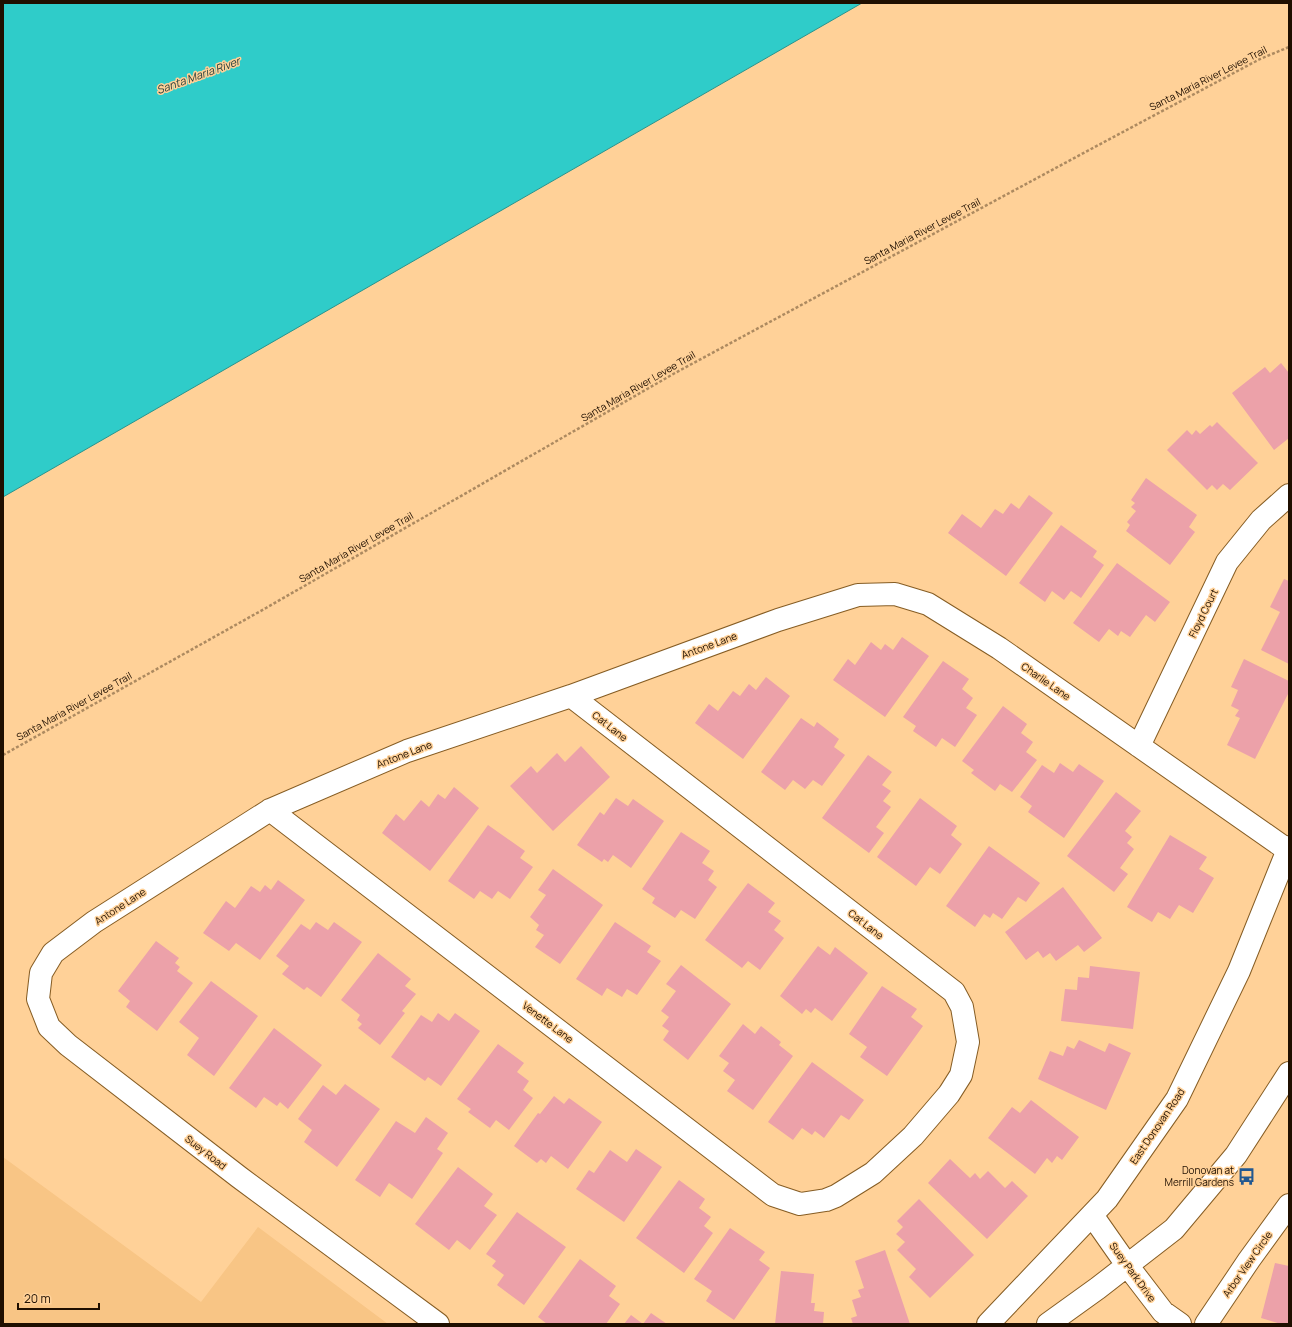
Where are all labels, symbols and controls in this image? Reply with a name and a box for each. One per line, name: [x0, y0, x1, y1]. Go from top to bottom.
street label: Santa Maria River Levee Trail: [1147, 42, 1269, 114]
water label: Santa Maria River: [154, 52, 244, 97]
street label: Santa Maria River Levee Trail: [861, 194, 983, 268]
street label: Santa Maria River Levee Trail: [578, 347, 698, 425]
street label: Santa Maria River Levee Trail: [296, 508, 416, 586]
street label: Floyd Court: [1185, 586, 1221, 640]
street label: Antone Lane: [679, 628, 739, 662]
street label: Charlie Lane: [1019, 659, 1074, 703]
street label: Santa Maria River Levee Trail: [14, 668, 134, 744]
street label: Cat Lane: [589, 708, 631, 744]
street label: Antone Lane: [374, 737, 434, 771]
street label: Antone Lane: [92, 884, 148, 928]
street label: Cat Lane: [845, 906, 887, 942]
street label: Venette Lane: [520, 998, 577, 1046]
street label: East Donovan Road: [1126, 1085, 1188, 1167]
street label: Suey Road: [182, 1131, 230, 1173]
place label: Donovan at Merrill Gardens: [1165, 1163, 1234, 1189]
bus stop icon: Donovan at Merrill Gardens: [1237, 1166, 1257, 1186]
street label: Arbor View Circle: [1219, 1228, 1275, 1300]
street label: Suey Park Drive: [1107, 1239, 1159, 1305]
scale bar: [18, 1285, 99, 1311]
text: 20 m: [24, 1290, 51, 1307]

